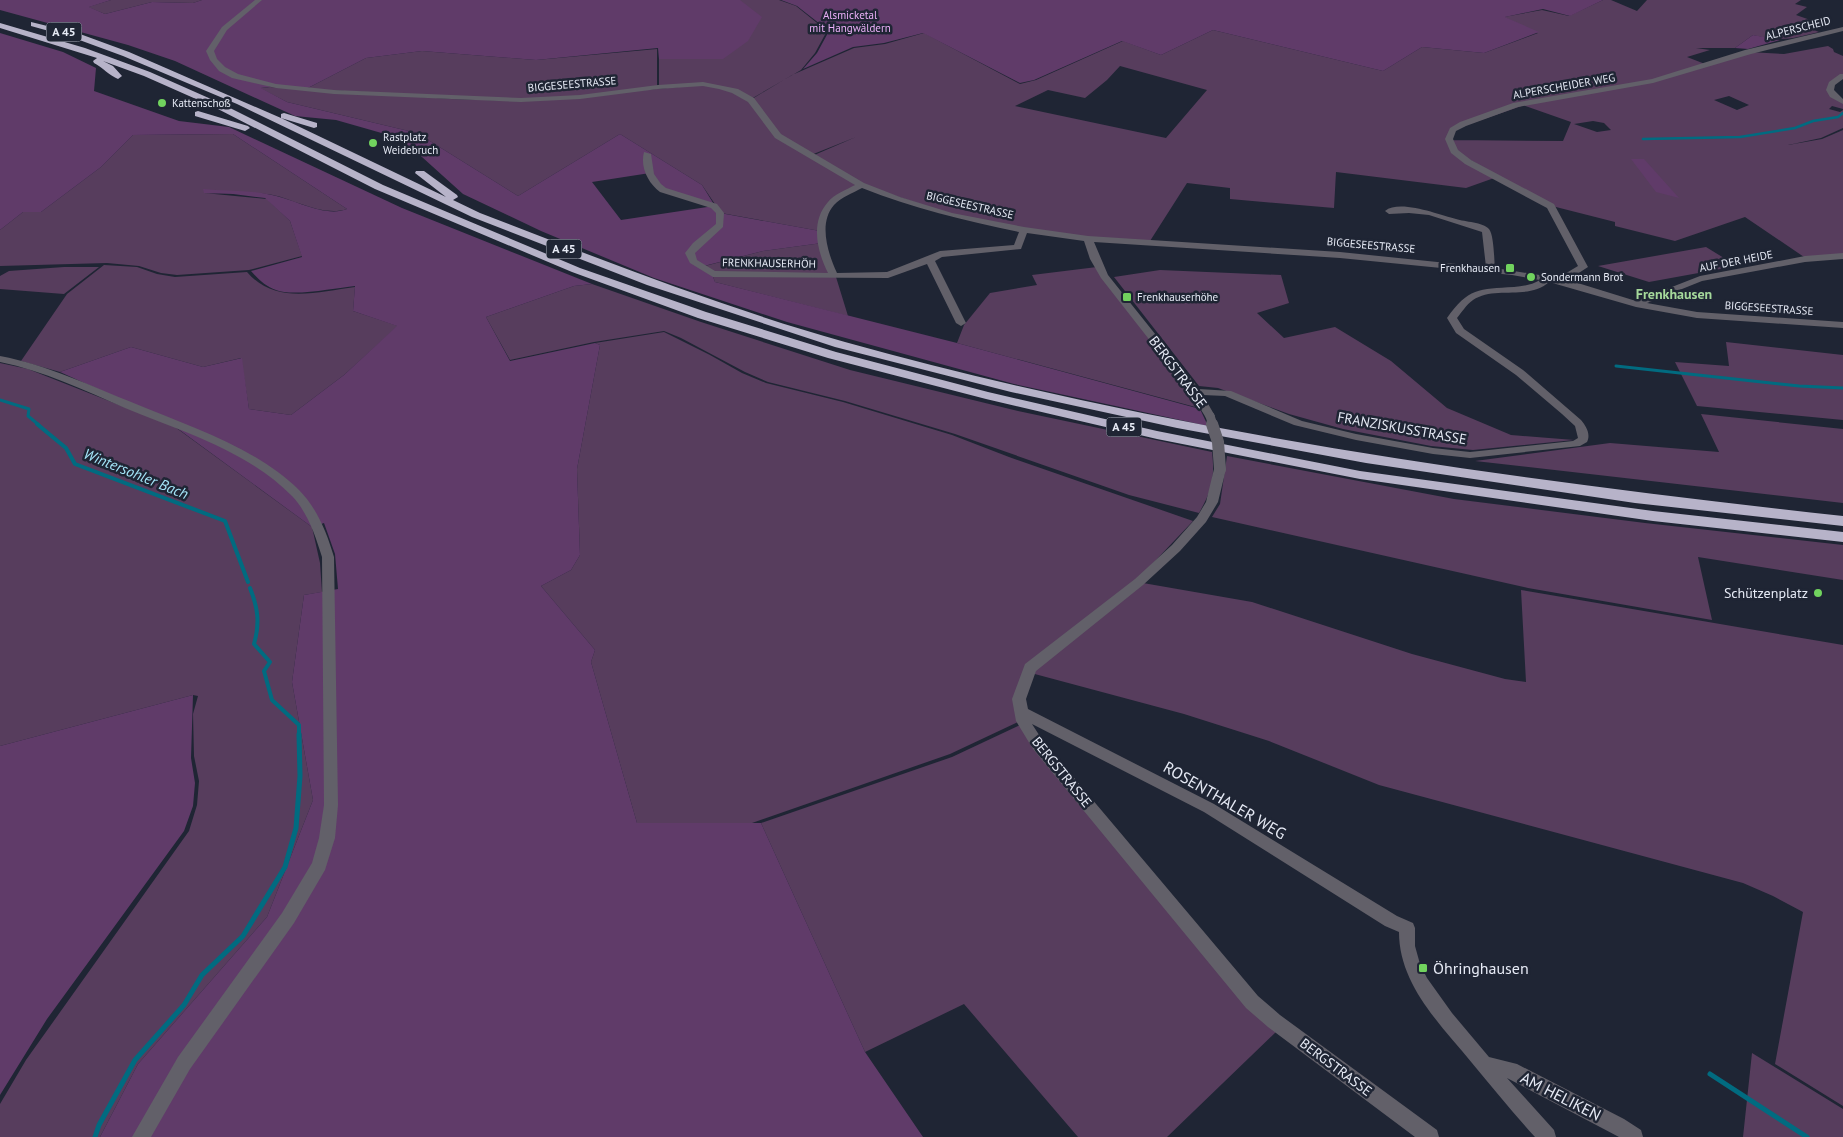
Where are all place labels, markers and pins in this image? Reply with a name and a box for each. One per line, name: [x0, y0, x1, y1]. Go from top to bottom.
place label: Kattenschoß: [172, 96, 231, 110]
marker: Kattenschoß: [156, 97, 168, 109]
place label: Rastplatz Weidebruch: [383, 130, 438, 157]
marker: Rastplatz Weidebruch: [367, 137, 379, 149]
place label: Frenkhausen: [1440, 261, 1500, 275]
marker: Frenkhausen: [1504, 262, 1516, 274]
place label: Sondermann Brot: [1541, 270, 1623, 284]
marker: Sondermann Brot: [1525, 271, 1537, 283]
place label: Frenkhauserhöhe: [1137, 290, 1219, 304]
marker: Frenkhauserhöhe: [1121, 291, 1133, 303]
place label: Schützenplatz: [1724, 584, 1808, 602]
marker: Schützenplatz: [1812, 587, 1824, 599]
place label: Öhringhausen: [1433, 958, 1529, 978]
marker: Öhringhausen: [1417, 962, 1429, 974]

